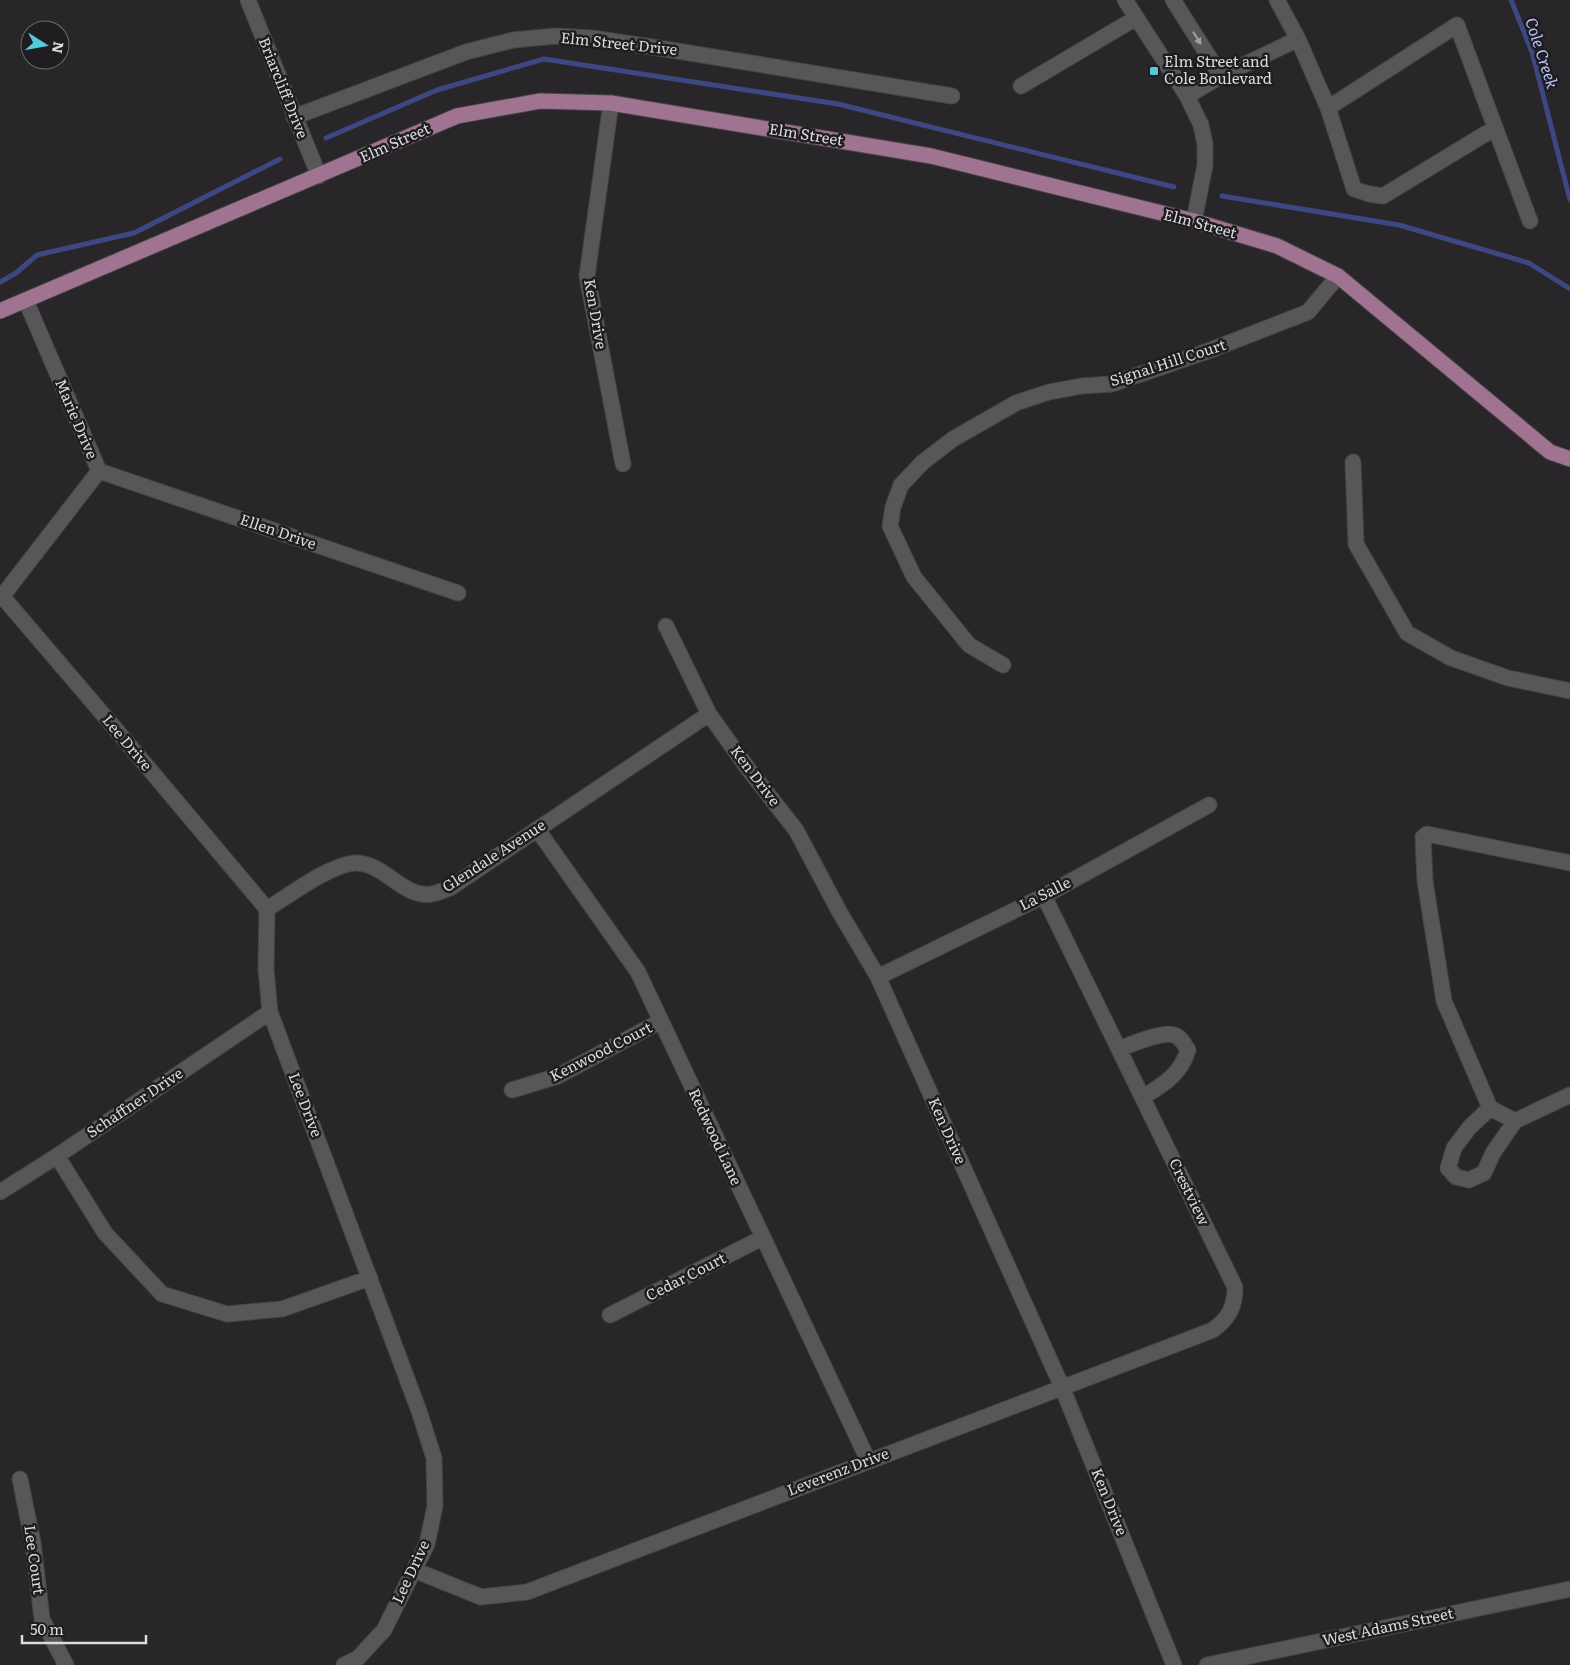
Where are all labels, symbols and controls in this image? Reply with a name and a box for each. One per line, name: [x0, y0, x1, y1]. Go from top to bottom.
water label: Cole Creek: [1520, 14, 1566, 92]
north arrow: [20, 20, 70, 70]
street label: Elm Street Drive: [560, 25, 679, 60]
one-way arrow: [1193, 31, 1202, 44]
street label: Briarcliff Drive: [254, 33, 315, 142]
text: N: [48, 40, 70, 56]
place label: Elm Street and Cole Boulevard: [1164, 49, 1272, 89]
marker: Elm Street and Cole Boulevard: [1148, 65, 1160, 77]
street label: Elm Street: [355, 116, 433, 167]
street label: Elm Street: [767, 116, 845, 151]
street label: Elm Street: [1161, 202, 1240, 243]
street label: Ken Drive: [579, 277, 614, 351]
street label: Signal Hill Court: [1107, 332, 1229, 391]
street label: Marie Drive: [50, 375, 105, 462]
street label: Ellen Drive: [237, 507, 320, 554]
street label: Lee Drive: [98, 709, 159, 775]
street label: Ken Drive: [726, 740, 787, 811]
street label: Glendale Avenue: [437, 813, 550, 897]
street label: La Salle: [1014, 870, 1074, 915]
street label: Kenwood Court: [545, 1015, 656, 1086]
street label: Schaffner Drive: [81, 1061, 187, 1143]
street label: Lee Drive: [284, 1069, 329, 1140]
street label: Redwood Lane: [684, 1084, 749, 1189]
street label: Ken Drive: [923, 1093, 973, 1168]
street label: Crestview: [1164, 1154, 1217, 1229]
street label: Cedar Court: [641, 1246, 729, 1306]
street label: Leverenz Drive: [783, 1441, 892, 1501]
street label: Ken Drive: [1086, 1464, 1134, 1539]
street label: Lee Court: [19, 1524, 52, 1596]
street label: Lee Drive: [385, 1536, 434, 1607]
street label: West Adams Street: [1320, 1600, 1455, 1651]
scale bar: [22, 1612, 146, 1644]
text: 50 m: [30, 1617, 64, 1640]

